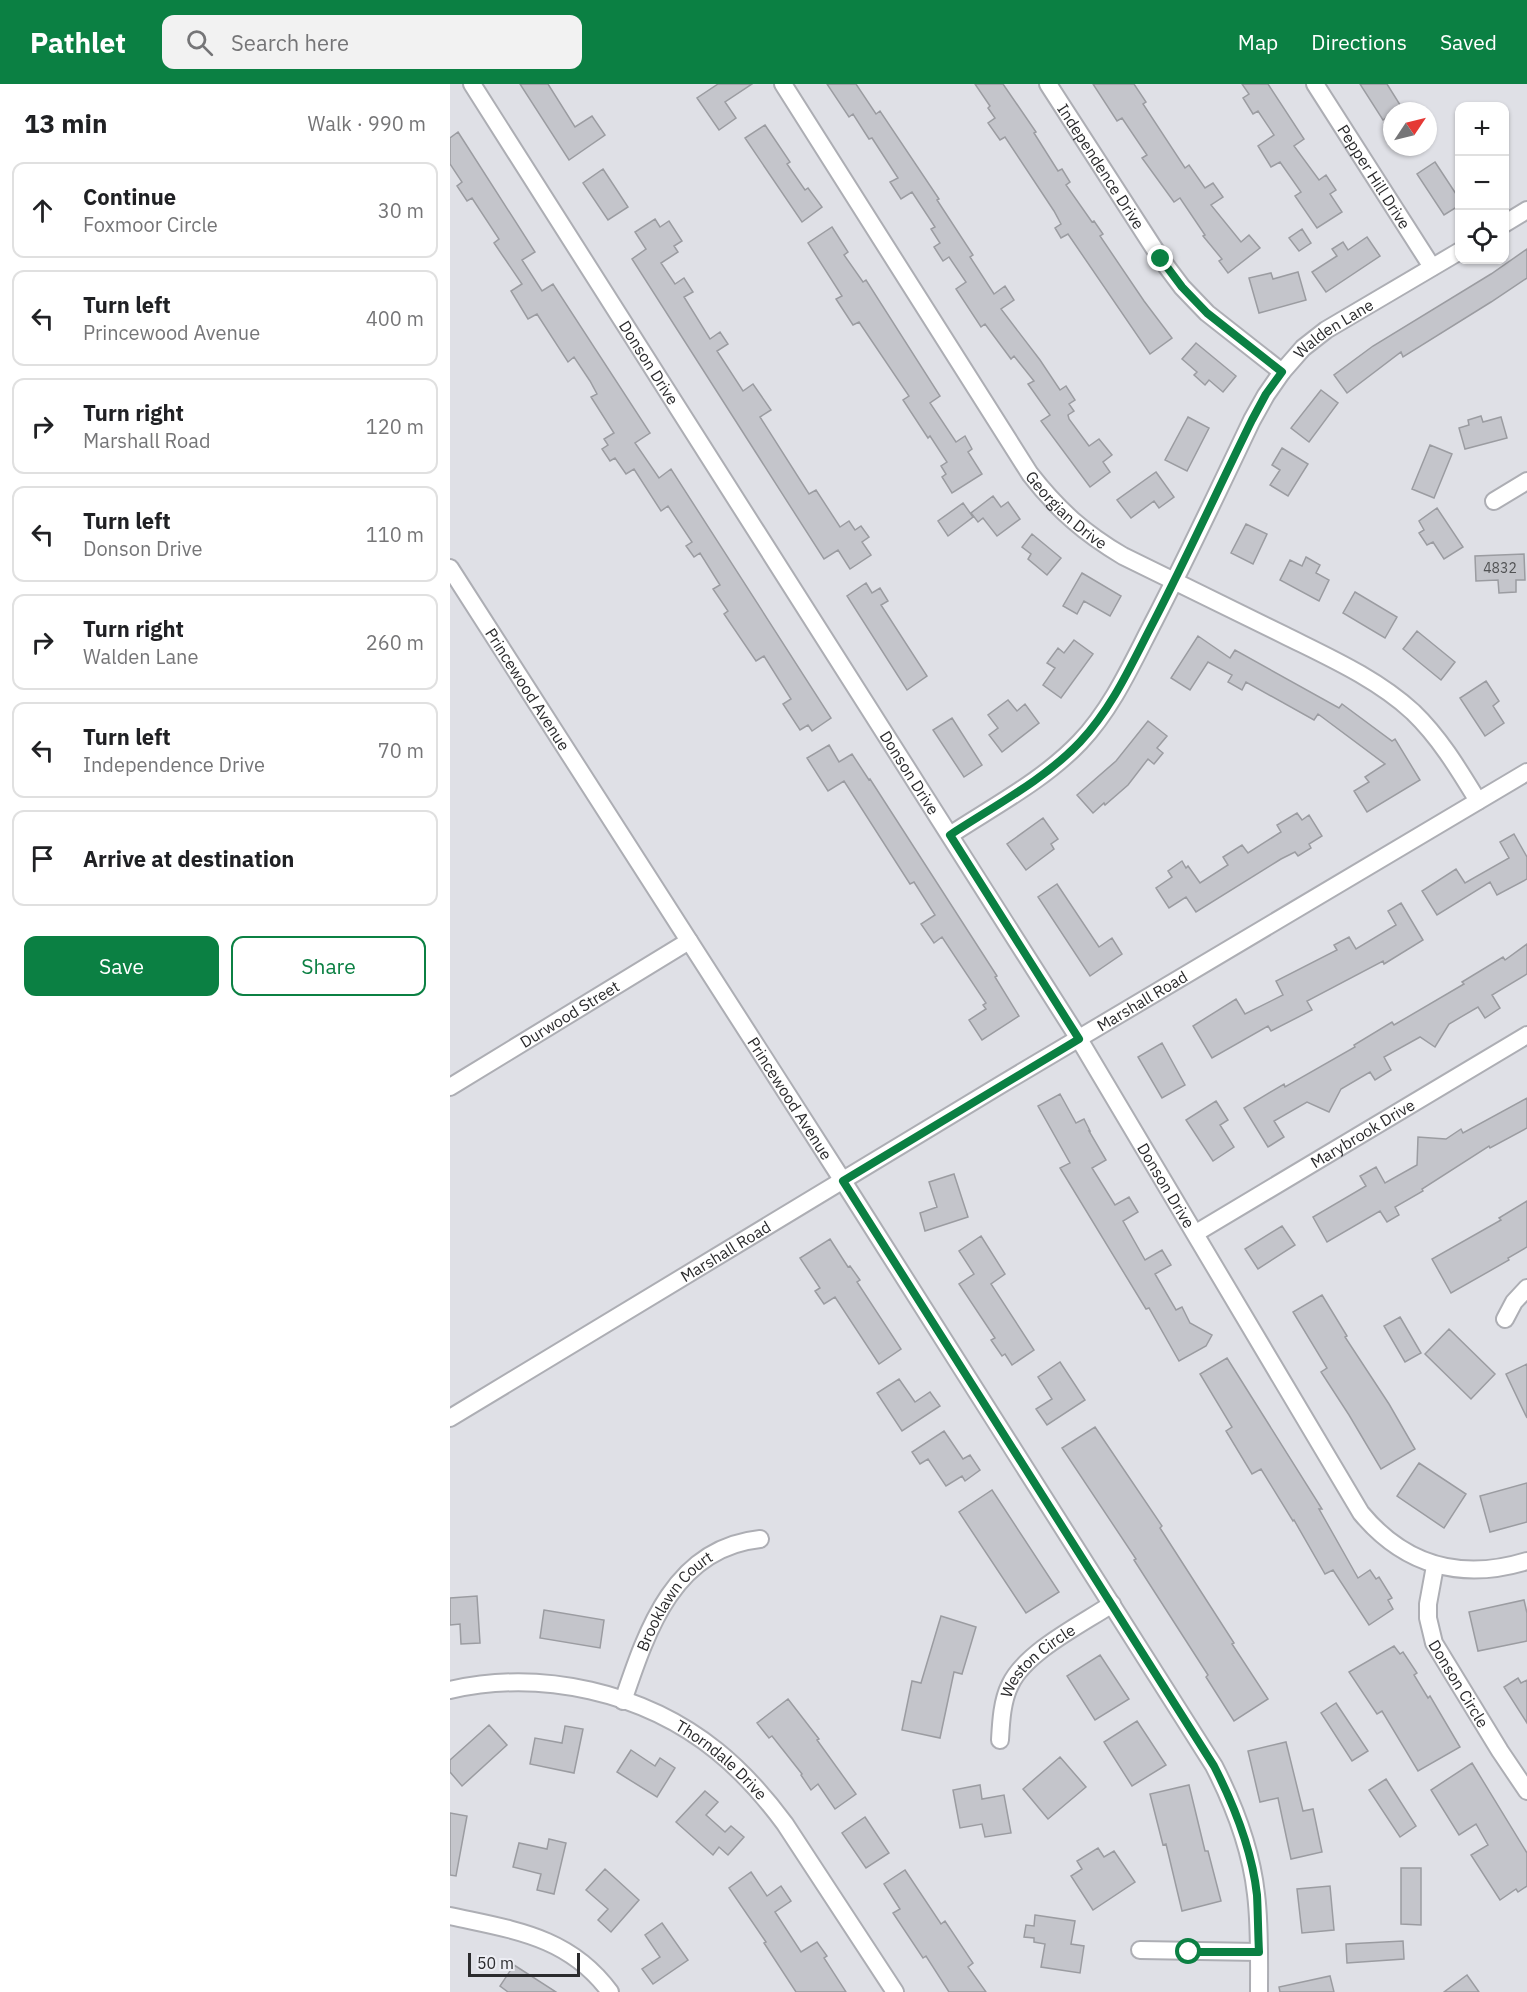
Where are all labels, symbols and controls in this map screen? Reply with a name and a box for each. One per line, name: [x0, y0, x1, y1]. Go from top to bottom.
search box: [162, 15, 582, 69]
text: Pathlet: [30, 24, 126, 61]
icon: search: [183, 26, 216, 59]
text: Search here: [231, 28, 349, 57]
text: Map: [1238, 28, 1278, 56]
text: Directions: [1311, 28, 1407, 56]
text: Saved: [1440, 28, 1497, 56]
street label: Independence Drive: [1053, 100, 1149, 233]
north arrow: [1383, 102, 1437, 156]
map controls: [1455, 102, 1509, 264]
button: +: [1455, 102, 1509, 156]
text: 13 min: [24, 106, 108, 140]
text: Walk · 990 m: [308, 110, 426, 137]
street label: Pepper Hill Drive: [1333, 121, 1415, 233]
button: −: [1455, 156, 1509, 210]
text: Continue: [83, 182, 176, 211]
icon: ahead: [26, 194, 59, 227]
text: 30 m: [378, 197, 424, 224]
button: locate: [1455, 210, 1509, 264]
text: Foxmoor Circle: [83, 211, 218, 238]
route end: [1147, 245, 1173, 271]
text: Turn left: [83, 290, 171, 319]
street label: Walden Lane: [1289, 294, 1377, 362]
icon: left: [26, 302, 59, 335]
text: 400 m: [366, 305, 424, 332]
street label: Donson Drive: [615, 317, 683, 408]
text: Princewood Avenue: [83, 319, 260, 346]
text: Turn right: [83, 398, 184, 427]
icon: right: [26, 410, 59, 443]
text: 120 m: [366, 413, 424, 440]
text: Marshall Road: [83, 427, 211, 454]
street label: Georgian Drive: [1021, 467, 1111, 553]
text: Turn left: [83, 506, 171, 535]
icon: left: [26, 518, 59, 551]
text: 110 m: [366, 521, 424, 548]
text: Donson Drive: [83, 535, 202, 562]
house number: 4832: [1483, 559, 1517, 577]
text: Turn right: [83, 614, 184, 643]
street label: Princewood Avenue: [481, 624, 575, 755]
icon: right: [26, 626, 59, 659]
text: 260 m: [366, 629, 424, 656]
text: Walden Lane: [83, 643, 198, 670]
text: Turn left: [83, 722, 171, 751]
street label: Donson Drive: [876, 727, 944, 819]
icon: left: [26, 734, 59, 767]
text: 70 m: [378, 737, 424, 764]
text: Independence Drive: [83, 751, 265, 778]
icon: arrive: [26, 842, 59, 875]
text: Arrive at destination: [83, 844, 294, 873]
button: Save: [24, 936, 219, 996]
button: Share: [231, 936, 426, 996]
street label: Marshall Road: [1093, 966, 1191, 1035]
street label: Durwood Street: [516, 976, 623, 1052]
street label: Princewood Avenue: [743, 1033, 837, 1164]
street label: Marybrook Drive: [1307, 1094, 1418, 1172]
street label: Donson Drive: [1133, 1139, 1199, 1232]
street label: Marshall Road: [677, 1216, 774, 1286]
street label: Brooklawn Court: [632, 1546, 716, 1654]
street label: Weston Circle: [996, 1619, 1079, 1700]
street label: Donson Circle: [1424, 1636, 1493, 1731]
street label: Thorndale Drive: [672, 1715, 772, 1804]
route start: [1175, 1938, 1201, 1964]
scale bar: [468, 1950, 580, 1978]
text: 50 m: [477, 1953, 514, 1973]

